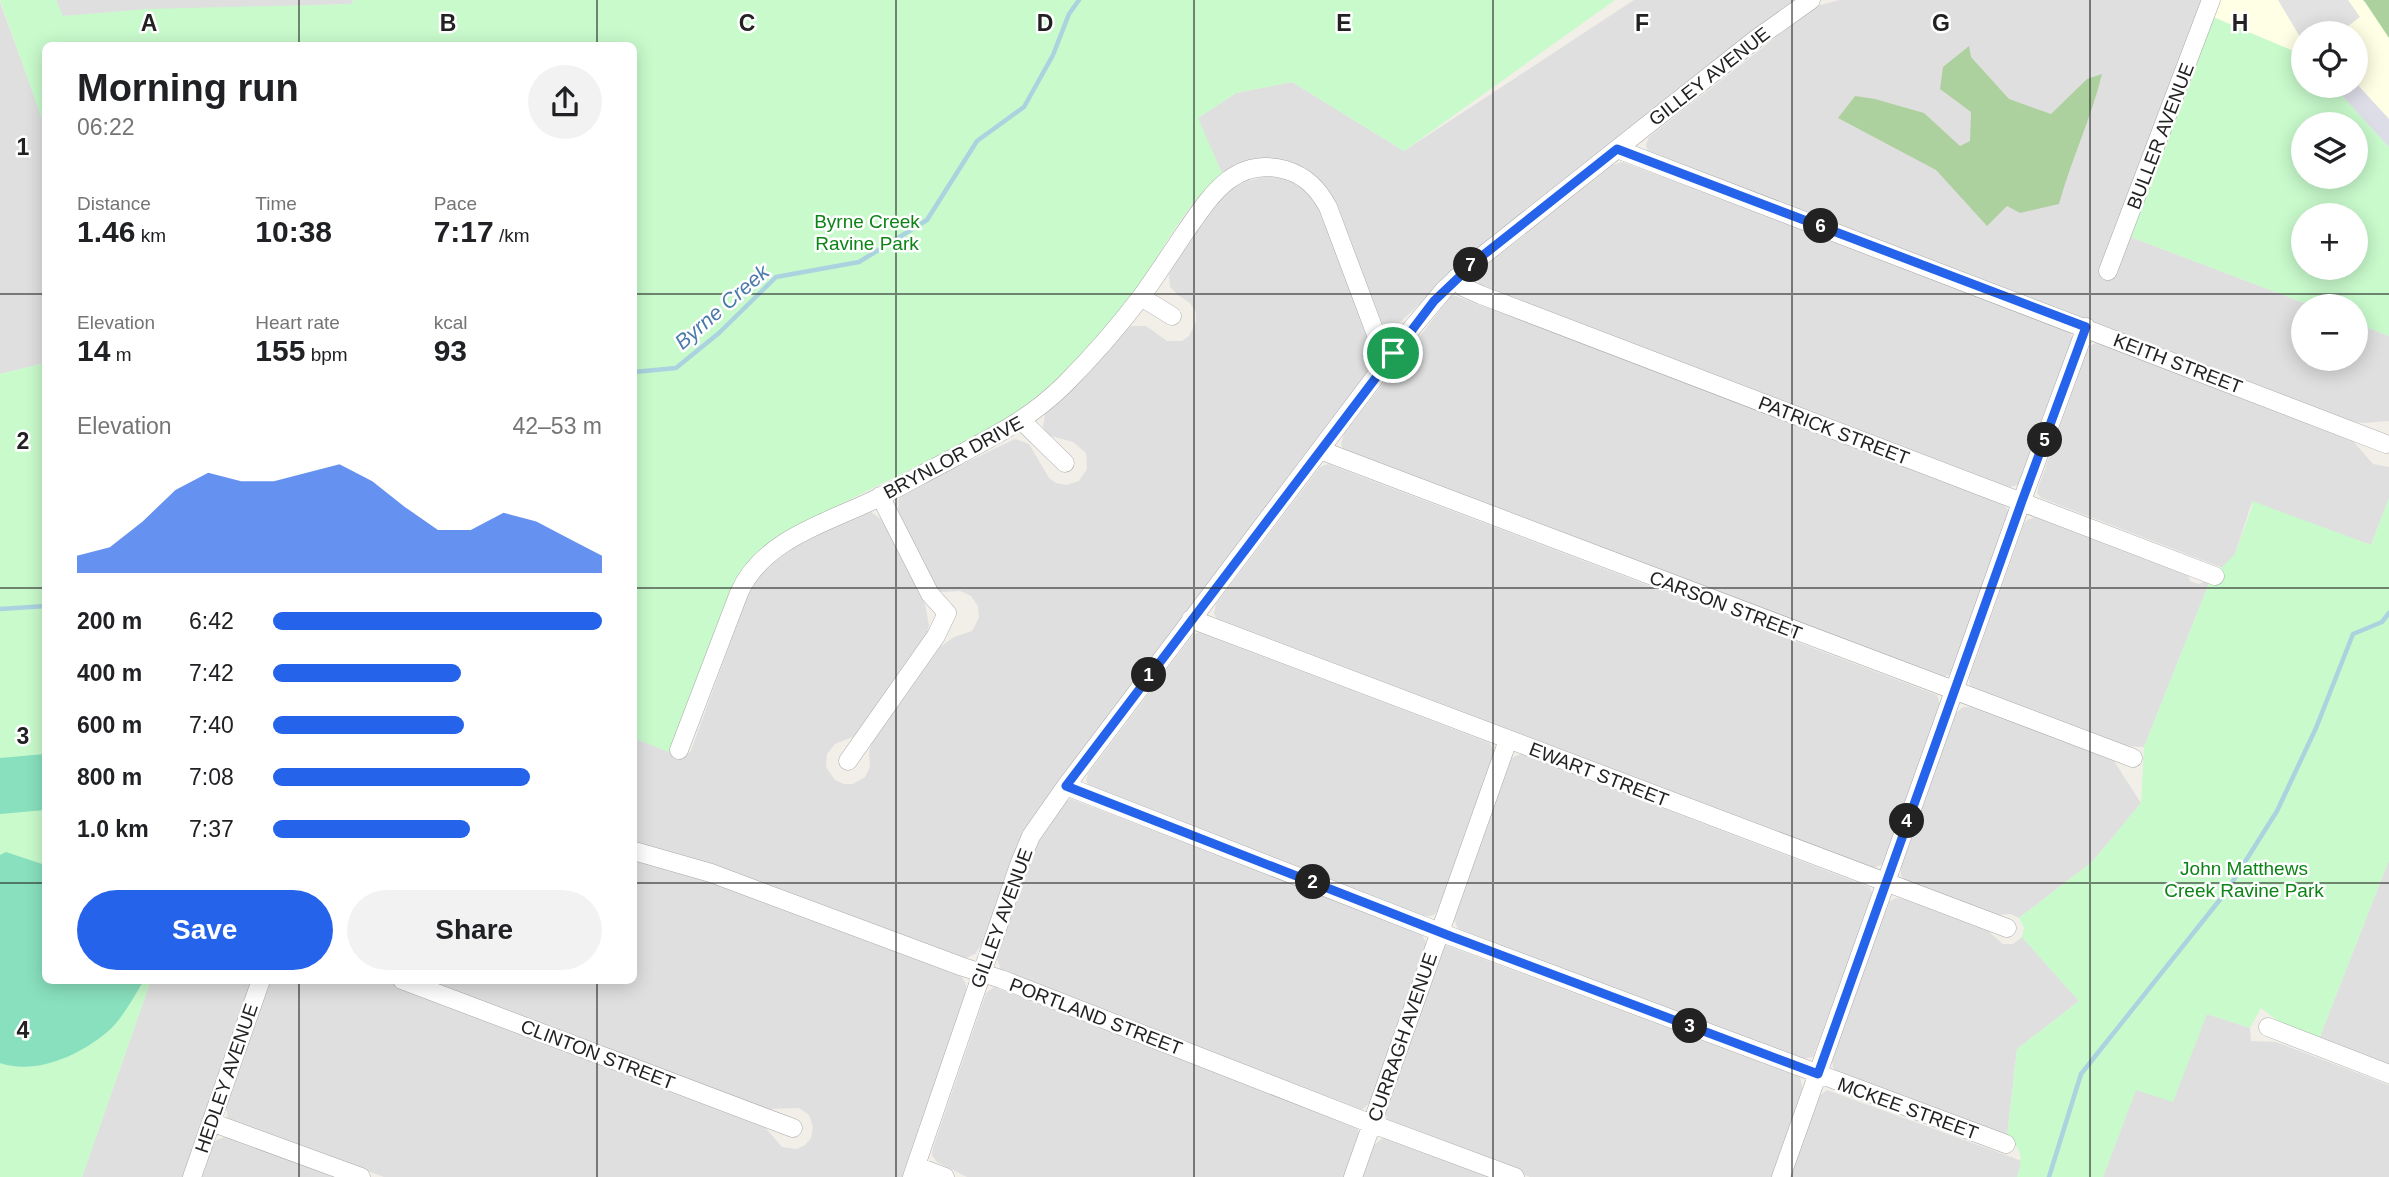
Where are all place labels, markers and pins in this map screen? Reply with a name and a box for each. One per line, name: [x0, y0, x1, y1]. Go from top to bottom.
pin: 6: [1804, 208, 1839, 244]
pin: 7: [1454, 247, 1488, 282]
pin: [1363, 323, 1423, 383]
pin: 5: [2028, 422, 2062, 458]
pin: 1: [1132, 658, 1166, 692]
pin: 4: [1890, 804, 1924, 838]
pin: 2: [1296, 864, 1330, 900]
pin: 3: [1672, 1009, 1708, 1044]

